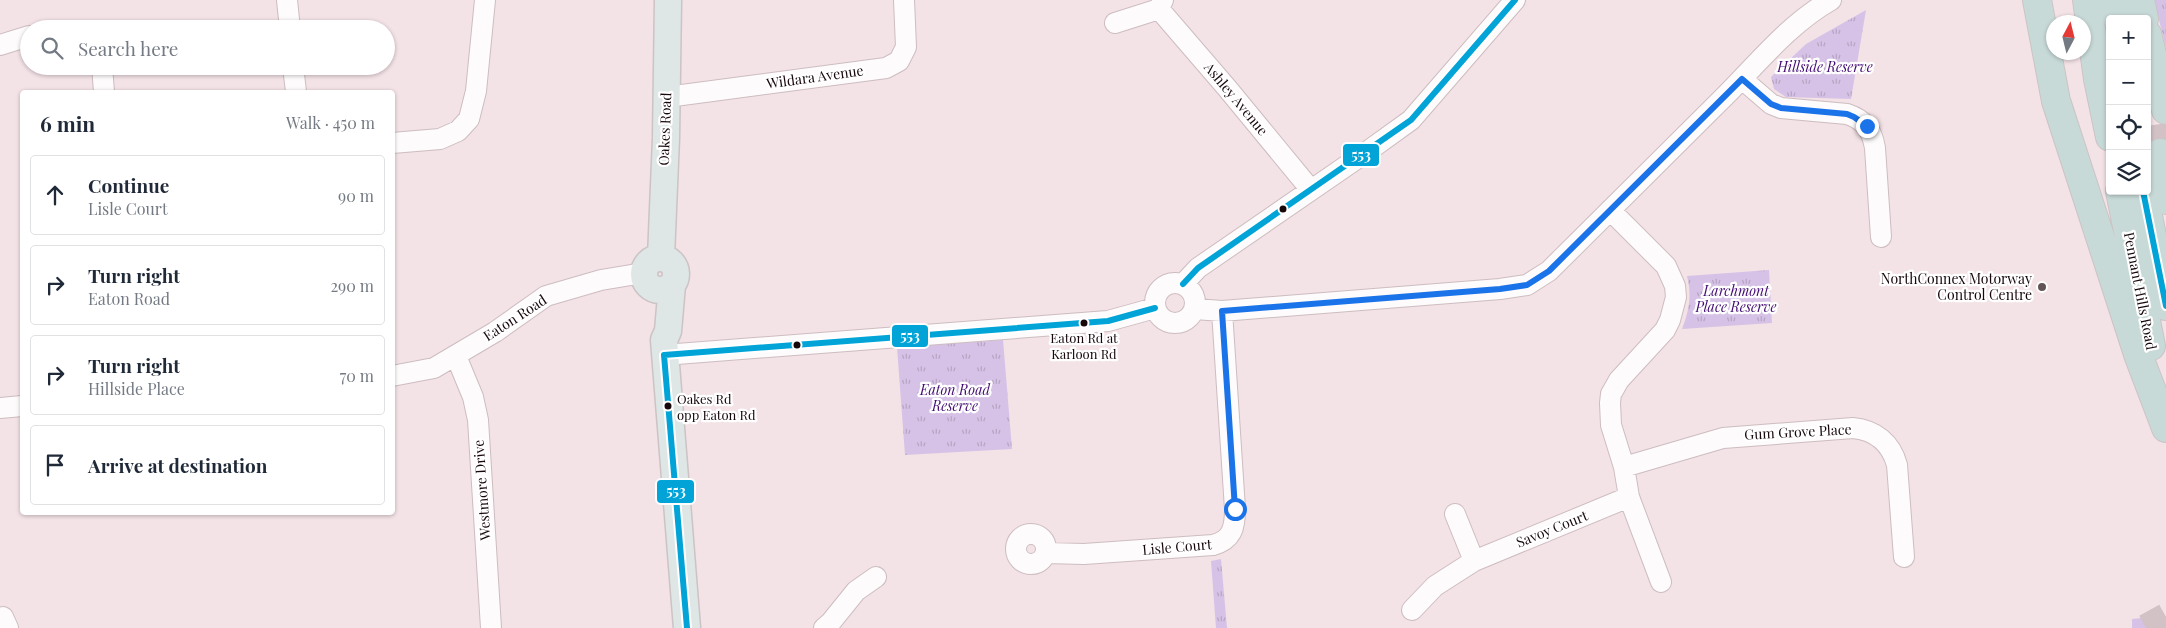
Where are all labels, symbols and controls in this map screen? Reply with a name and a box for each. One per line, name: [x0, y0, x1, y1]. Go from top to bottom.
north arrow: [2046, 15, 2091, 60]
map controls: [2106, 15, 2151, 195]
button: +: [2106, 15, 2151, 60]
search box: [20, 20, 395, 75]
icon: search: [38, 34, 66, 62]
text: Search here: [78, 35, 178, 61]
street label: Ashley Avenue: [1200, 57, 1273, 139]
park label: Hillside Reserve: [1776, 57, 1873, 76]
street label: Wildara Avenue: [764, 60, 865, 93]
button: −: [2106, 60, 2151, 105]
street label: Oakes Road: [654, 92, 675, 166]
button: locate: [2106, 105, 2151, 150]
text: 6 min: [40, 109, 95, 137]
text: Walk · 450 m: [286, 112, 375, 133]
route end: [1856, 115, 1879, 138]
line badge: 553: [1342, 143, 1380, 167]
text: 553: [1351, 145, 1371, 164]
button: layers: [2106, 150, 2151, 195]
text: Continue: [88, 172, 169, 198]
icon: ahead: [41, 181, 69, 209]
text: 90 m: [338, 185, 374, 206]
text: Lisle Court: [88, 198, 168, 219]
unlabelled marker: [1278, 204, 1288, 214]
street label: Pennant Hills Road: [2120, 230, 2161, 351]
text: Turn right: [88, 262, 180, 288]
place label: NorthConnex Motorway Control Centre: [1881, 269, 2032, 304]
icon: right: [41, 271, 69, 299]
text: 290 m: [330, 275, 374, 296]
park label: Larchmont Place Reserve: [1694, 281, 1777, 316]
marker: NorthConnex Motorway Control Centre: [2036, 281, 2048, 293]
text: Eaton Road: [88, 288, 170, 309]
street label: Eaton Road: [479, 290, 550, 345]
marker: Eaton Rd at Karloon Rd: [1079, 318, 1089, 328]
line badge: 553: [891, 324, 929, 348]
text: 553: [900, 326, 920, 345]
place label: Eaton Rd at Karloon Rd: [1050, 329, 1118, 362]
unlabelled marker: [792, 340, 802, 350]
text: Turn right: [88, 352, 180, 378]
icon: right: [41, 361, 69, 389]
text: 70 m: [340, 365, 374, 386]
text: Hillside Place: [88, 378, 185, 399]
park label: Eaton Road Reserve: [919, 380, 990, 415]
place label: Oakes Rd opp Eaton Rd: [677, 390, 756, 423]
marker: Oakes Rd opp Eaton Rd: [663, 401, 673, 411]
street label: Gum Grove Place: [1744, 419, 1852, 444]
street label: Westmore Drive: [469, 439, 495, 542]
icon: arrive: [41, 451, 69, 479]
text: Arrive at destination: [88, 452, 268, 478]
line badge: 553: [656, 479, 695, 504]
text: 553: [666, 481, 686, 500]
route start: [1224, 498, 1247, 521]
street label: Savoy Court: [1513, 505, 1591, 551]
street label: Lisle Court: [1141, 534, 1214, 559]

